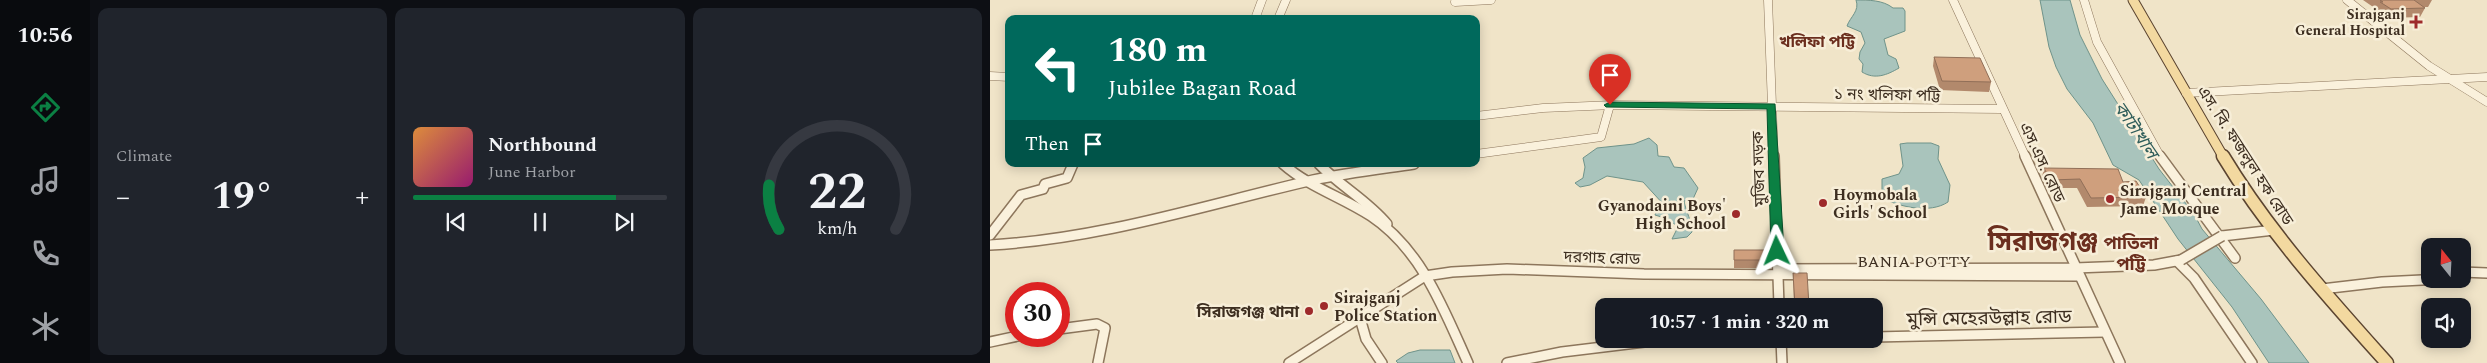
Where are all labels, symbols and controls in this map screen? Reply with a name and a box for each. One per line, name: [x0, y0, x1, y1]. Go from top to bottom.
place label: Sirajganj General Hospital: [2295, 4, 2405, 41]
marker: Sirajganj General Hospital: [2409, 15, 2423, 29]
text: 10:56: [17, 19, 73, 52]
text: 180 m: [1108, 24, 1207, 77]
district label: খলিফা পট্টি: [1779, 30, 1855, 54]
icon: left: [1025, 35, 1090, 100]
pin: [1589, 54, 1631, 105]
icon: arrive: [1596, 61, 1624, 89]
text: Jubilee Bagan Road: [1108, 72, 1297, 105]
street label: এস. বি. ফজলুল হক রোড: [2191, 81, 2300, 231]
street label: ১ নং খলিফা পট্টি: [1833, 82, 1942, 108]
icon: directions: [28, 90, 63, 125]
water label: কাটাখাল: [2107, 96, 2167, 167]
street label: এস.এস. রোড: [2013, 118, 2071, 207]
text: Then: [1025, 130, 1069, 159]
icon: arrive: [1079, 130, 1107, 158]
street label: মুজিব সড়ক: [1746, 130, 1772, 208]
text: Northbound: [488, 131, 597, 160]
text: Climate: [116, 144, 172, 168]
text: 22: [808, 153, 867, 232]
text: June Harbor: [488, 160, 576, 184]
icon: music: [28, 163, 63, 198]
text: 19°: [212, 168, 273, 226]
text: −: [116, 176, 130, 219]
text: +: [355, 176, 369, 219]
place label: Sirajganj Central Jame Mosque: [2120, 179, 2247, 221]
place label: Hoymobala Girls' School: [1833, 183, 1927, 225]
marker: Sirajganj Central Jame Mosque: [2104, 193, 2116, 205]
place label: Gyanodaini Boys' High School: [1598, 194, 1726, 236]
marker: Hoymobala Girls' School: [1817, 197, 1829, 209]
icon: previous: [442, 208, 470, 236]
icon: pause: [526, 208, 554, 236]
icon: next: [610, 208, 638, 236]
marker: Gyanodaini Boys' High School: [1730, 208, 1742, 220]
text: km/h: [817, 215, 857, 242]
district label: সিরাজগঞ্জ: [1987, 222, 2098, 262]
position arrow: [1750, 224, 1802, 276]
district label: পাতিলা পট্টি: [2104, 230, 2159, 278]
icon: phone: [28, 236, 63, 271]
north arrow: [2421, 238, 2471, 288]
map controls: [2421, 238, 2471, 348]
street label: দরগাহ রোড: [1562, 245, 1641, 271]
street label: BANIA POTTY: [1857, 250, 1971, 274]
speed limit sign: 30: [1005, 282, 1070, 347]
place label: Sirajganj Police Station: [1334, 286, 1437, 328]
button: sound: [2421, 298, 2471, 348]
place label: সিরাজগঞ্জ থানা: [1196, 300, 1299, 324]
marker: Sirajganj Police Station: [1318, 300, 1330, 312]
street label: মুন্সি মেহেরউল্লাহ রোড: [1905, 303, 2072, 334]
marker: সিরাজগঞ্জ থানা: [1303, 305, 1315, 317]
text: 10:57 · 1 min · 320 m: [1649, 308, 1829, 337]
icon: climate: [28, 309, 63, 344]

